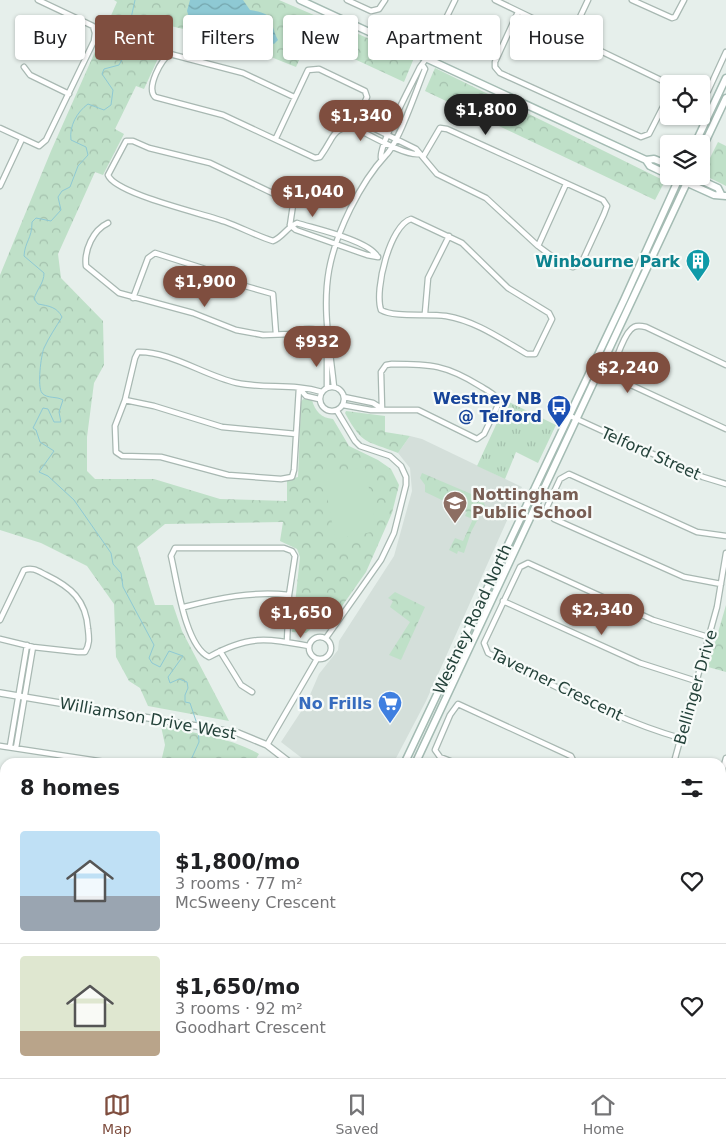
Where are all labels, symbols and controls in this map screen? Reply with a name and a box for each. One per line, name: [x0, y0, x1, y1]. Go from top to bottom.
chip: Buy: [15, 15, 85, 60]
chip: Rent: [95, 15, 173, 60]
chip: Filters: [183, 15, 273, 60]
chip: New: [283, 15, 358, 60]
chip: Apartment: [368, 15, 500, 60]
chip: House: [510, 15, 603, 60]
map controls: [660, 75, 710, 185]
button: locate: [660, 75, 710, 125]
pin: $1,800: [445, 94, 527, 136]
pin: $1,340: [320, 100, 402, 142]
text: $1,800: [455, 100, 517, 119]
text: $1,340: [330, 106, 392, 125]
button: layers: [660, 135, 710, 185]
pin: $1,040: [272, 176, 354, 218]
text: $1,040: [282, 182, 344, 201]
building icon: Winbourne Park: [685, 248, 711, 282]
place label: Winbourne Park: [535, 252, 680, 271]
pin: $1,900: [164, 266, 246, 308]
text: $1,900: [174, 272, 236, 291]
pin: $932: [287, 326, 347, 368]
text: $932: [295, 332, 339, 351]
pin: $2,240: [587, 352, 669, 394]
text: $2,240: [597, 358, 659, 377]
place label: Westney NB @ Telford: [433, 389, 542, 426]
bus stop icon: Westney NB @ Telford: [546, 394, 572, 428]
street label: Telford Street: [597, 423, 703, 484]
place label: Nottingham Public School: [472, 485, 592, 522]
school or university icon: Nottingham Public School: [442, 490, 468, 524]
street label: Westney Road North: [429, 541, 516, 697]
pin: $2,340: [561, 594, 643, 636]
pin: $1,650: [260, 596, 342, 639]
text: $2,340: [571, 600, 633, 619]
text: $1,650: [270, 603, 332, 622]
street label: Bellinger Drive: [670, 628, 721, 747]
street label: Taverner Crescent: [487, 644, 626, 725]
supermarket icon: No Frills: [377, 690, 403, 724]
street label: Williamson Drive West: [58, 694, 238, 743]
place label: No Frills: [298, 694, 372, 713]
icon: filters: [678, 774, 706, 802]
text: 8 homes: [20, 776, 120, 800]
text: $1,800/mo: [175, 850, 300, 874]
icon: home: [60, 851, 120, 911]
icon: heart: [678, 867, 706, 895]
text: 3 rooms · 77 m²: [175, 874, 303, 893]
text: McSweeny Crescent: [175, 893, 336, 912]
text: $1,650/mo: [175, 975, 300, 999]
icon: home: [60, 976, 120, 1036]
icon: heart: [678, 992, 706, 1020]
text: 3 rooms · 92 m²: [175, 999, 303, 1018]
text: Goodhart Crescent: [175, 1018, 326, 1037]
tab: Map: [102, 1091, 132, 1137]
tab: Saved: [335, 1091, 379, 1137]
tab: Home: [583, 1091, 624, 1137]

